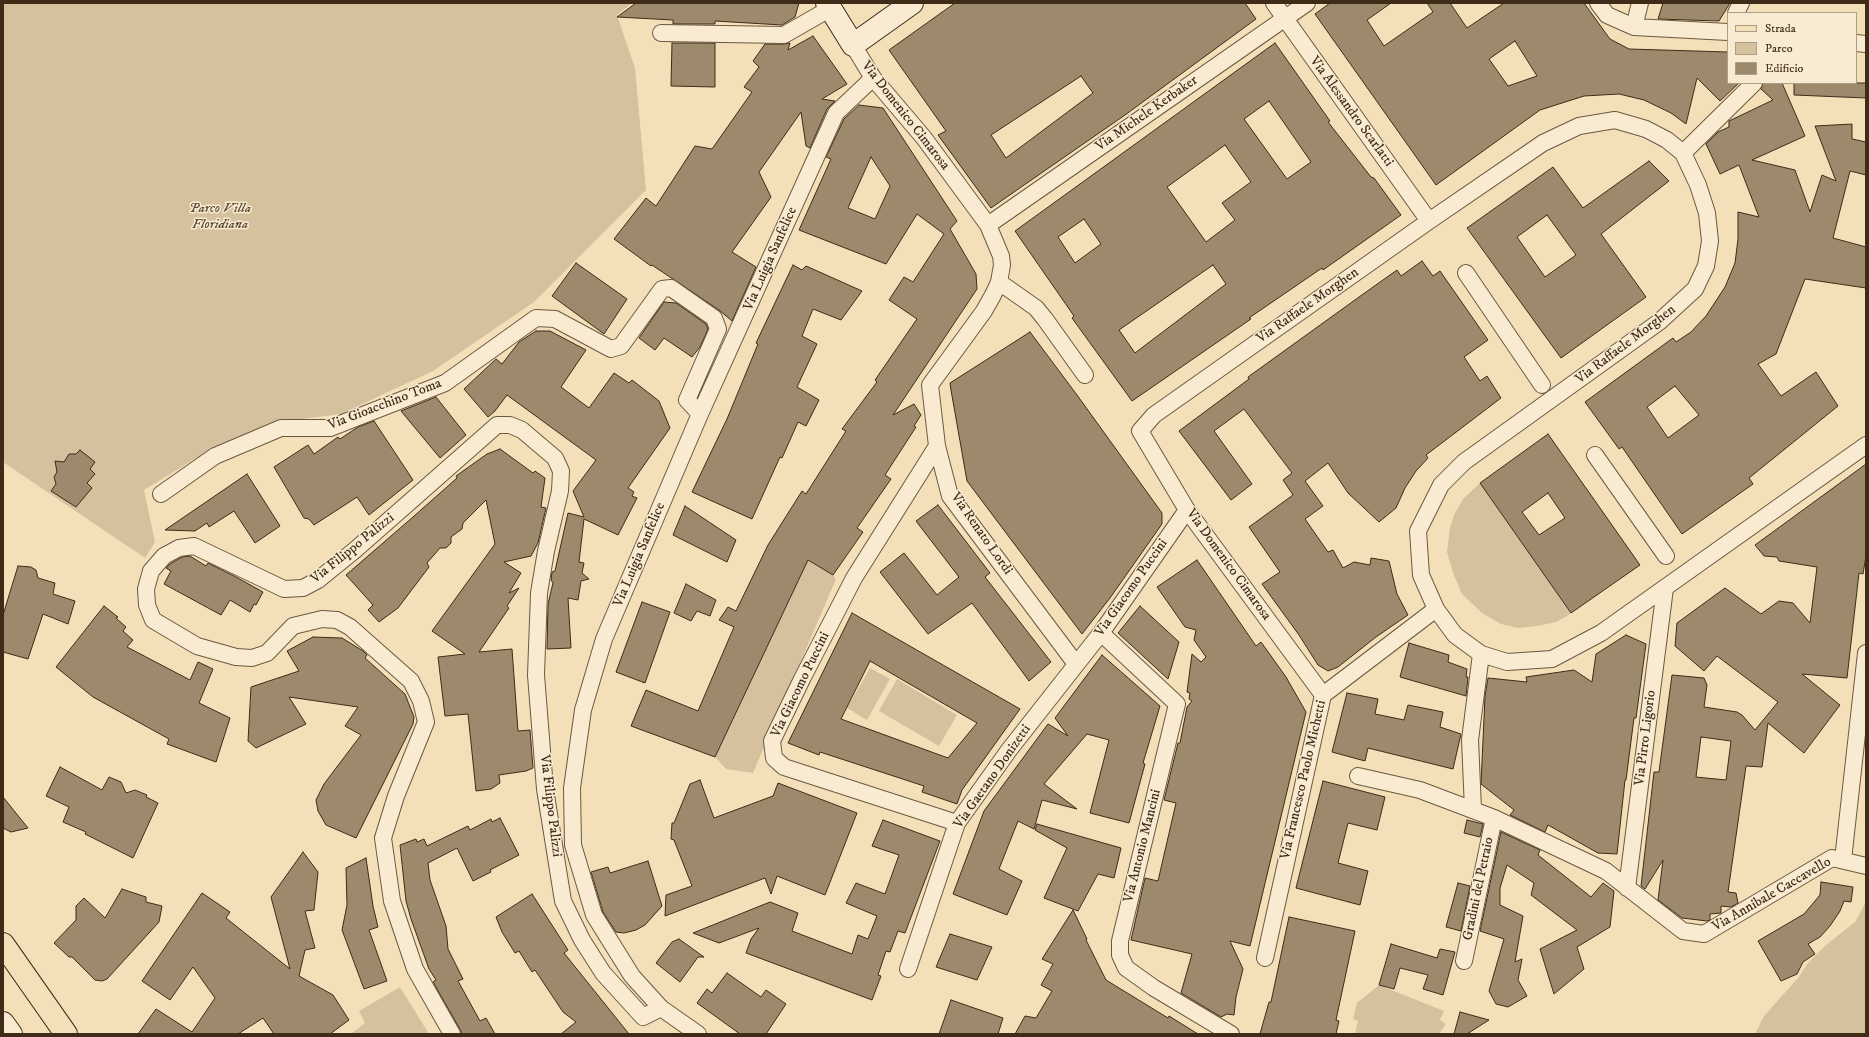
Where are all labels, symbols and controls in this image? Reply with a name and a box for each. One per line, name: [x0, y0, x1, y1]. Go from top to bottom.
legend: [1727, 12, 1857, 84]
text: Strada: [1765, 21, 1796, 36]
text: Parco: [1765, 41, 1793, 56]
street label: Via Alessandro Scarlatti: [1305, 54, 1397, 170]
street label: Via Domenico Cimarosa: [857, 58, 953, 174]
text: Edificio: [1765, 61, 1803, 76]
street label: Via Michele Kerbaker: [1093, 72, 1201, 156]
park label: Parco Villa Floridiana: [189, 201, 251, 234]
street label: Via Luigia Sanfelice: [741, 205, 801, 313]
street label: Via Raffaele Morghen: [1254, 264, 1362, 348]
street label: Via Raffaele Morghen: [1573, 302, 1679, 388]
street label: Via Gioacchino Toma: [326, 376, 444, 434]
street label: Via Renato Lordi: [946, 490, 1016, 578]
street label: Via Luigia Sanfelice: [610, 500, 670, 610]
street label: Via Domenico Cimarosa: [1182, 506, 1274, 624]
street label: Via Filippo Palizzi: [308, 510, 398, 588]
street label: Via Giacomo Puccini: [1092, 536, 1172, 640]
street label: Via Giacomo Puccini: [768, 630, 834, 740]
street label: Via Pirro Ligorio: [1632, 689, 1660, 787]
street label: Via Francesco Paolo Michetti: [1277, 699, 1331, 861]
street label: Via Gaetano Donizetti: [951, 722, 1035, 832]
street label: Via Filippo Palizzi: [535, 754, 565, 858]
street label: Via Antonio Mancini: [1121, 788, 1165, 904]
street label: Gradini del Petraio: [1460, 836, 1498, 942]
street label: Via Annibale Caccavello: [1710, 854, 1834, 936]

